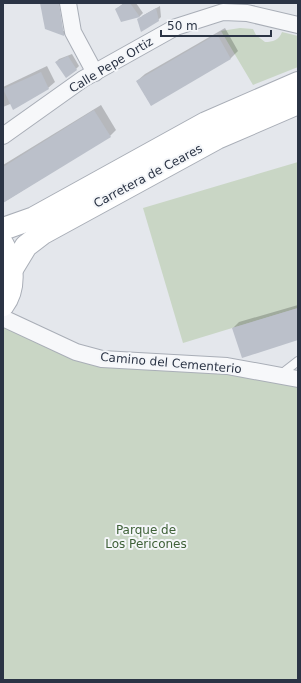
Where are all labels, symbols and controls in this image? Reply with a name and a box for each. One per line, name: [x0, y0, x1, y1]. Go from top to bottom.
scale bar: [161, 12, 271, 38]
text: 50 m: [167, 19, 198, 33]
street label: Calle Pepe Ortiz: [67, 34, 155, 96]
street label: Carretera de Ceares: [91, 141, 205, 211]
street label: Camino del Cementerio: [100, 350, 242, 376]
park label: Parque de Los Pericones: [105, 523, 187, 551]

